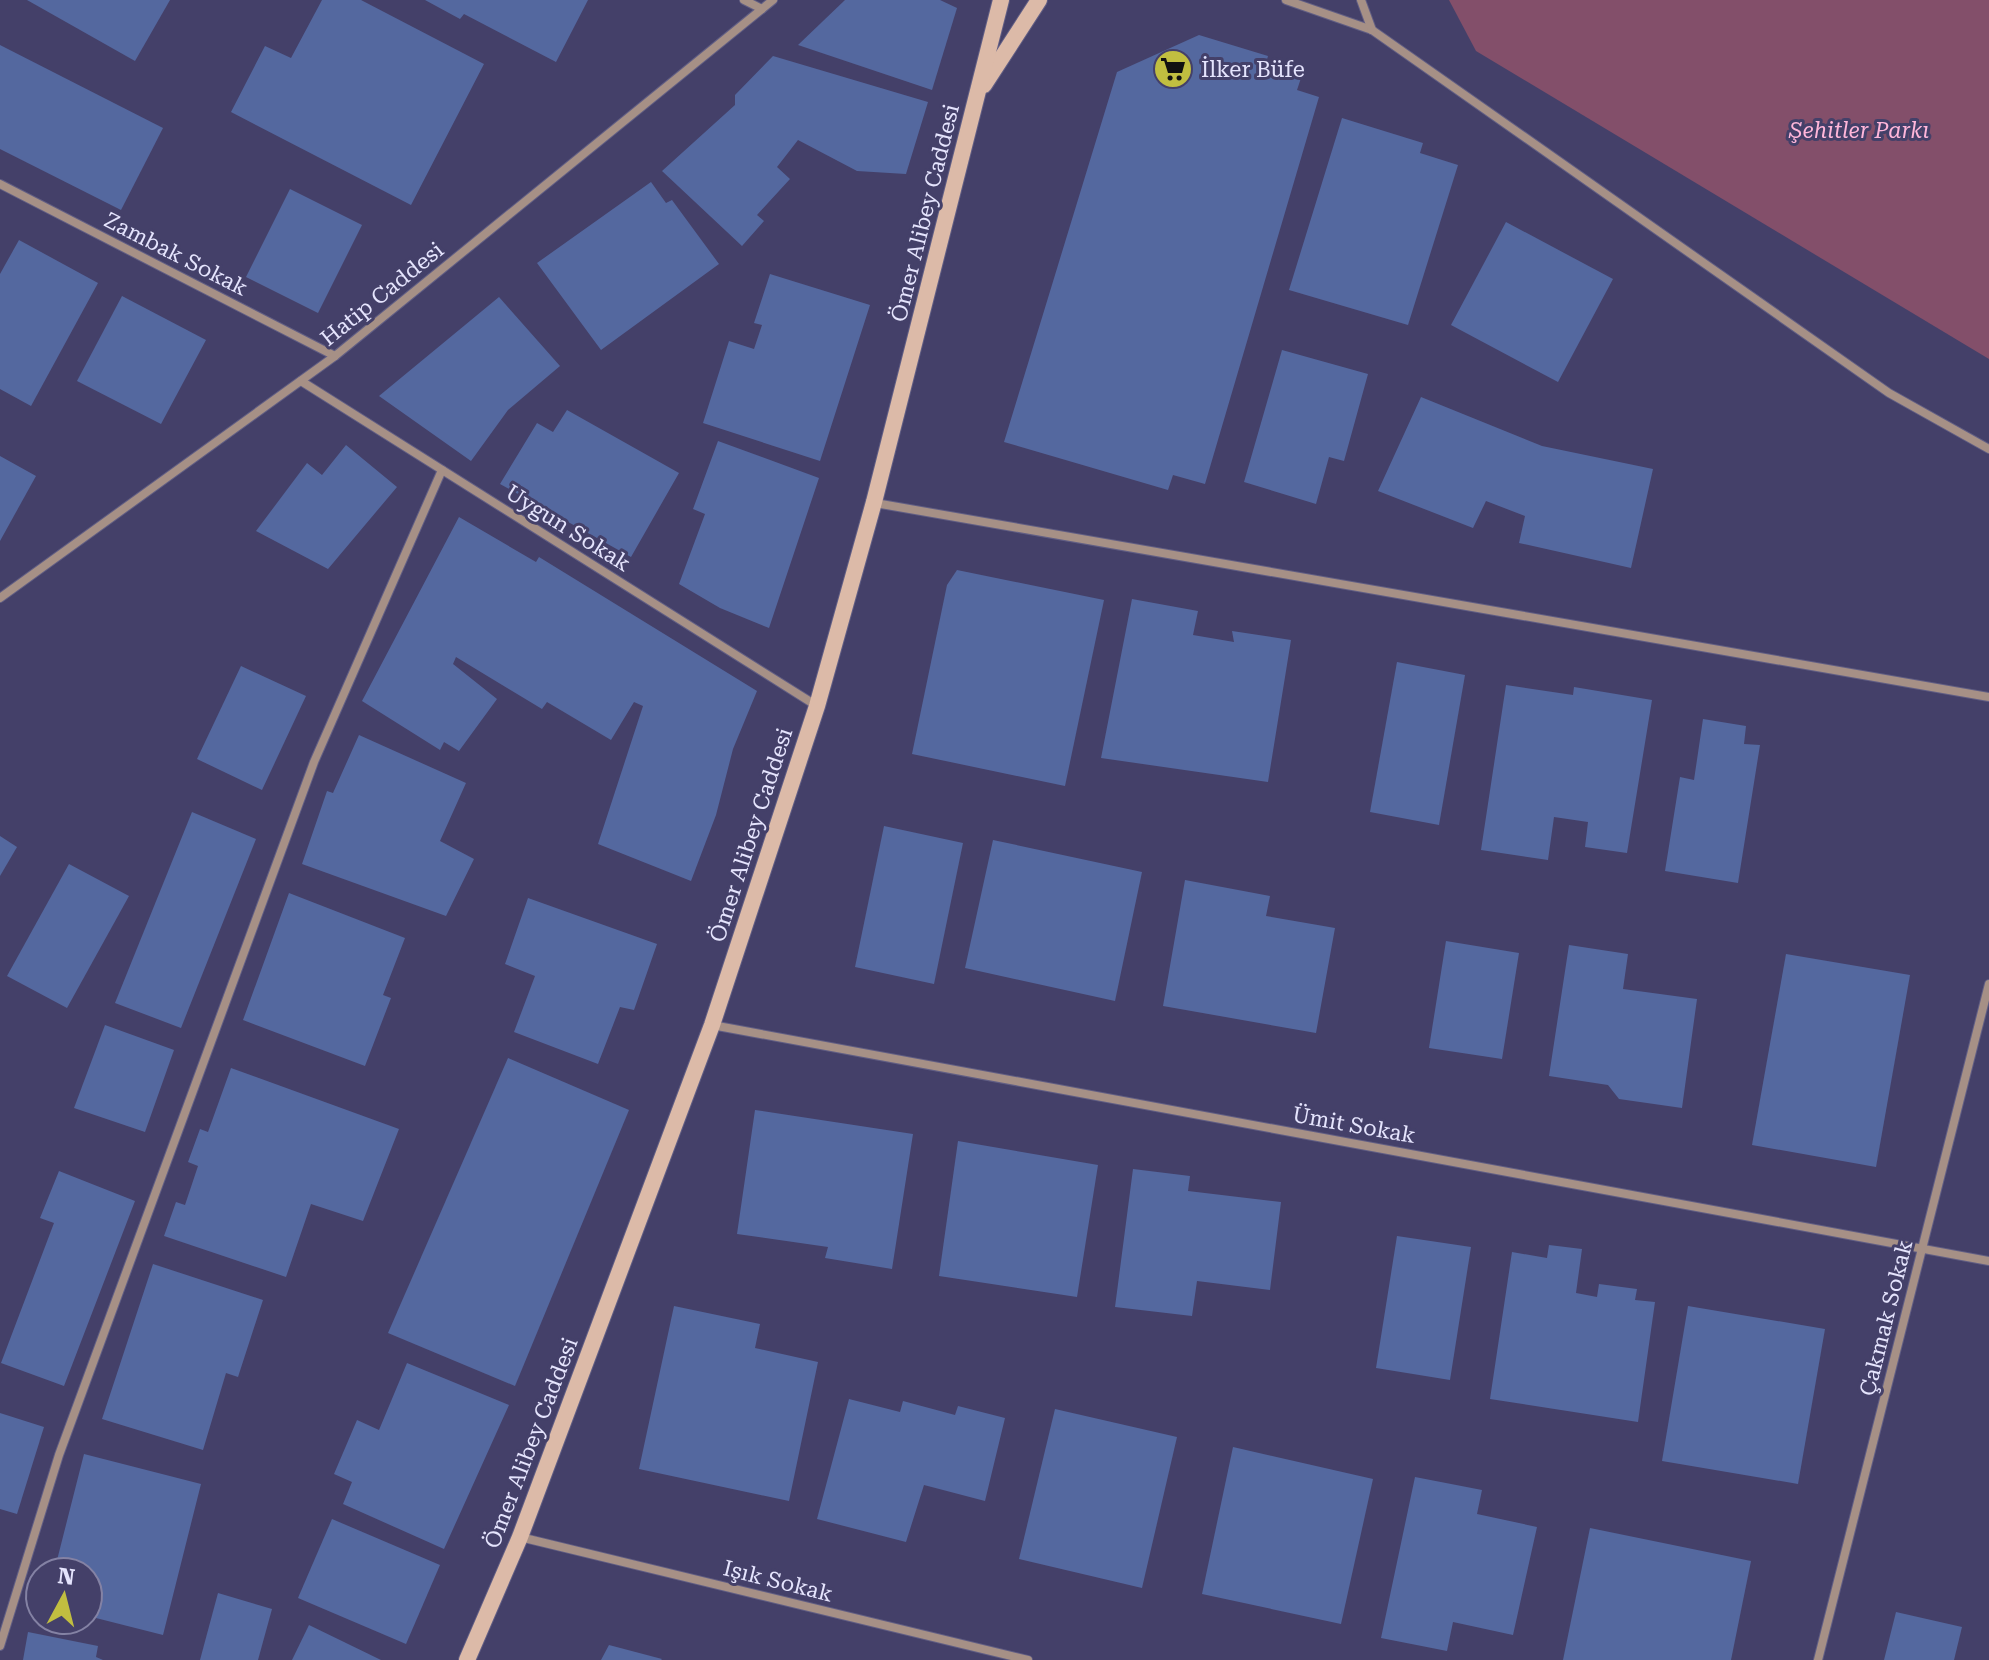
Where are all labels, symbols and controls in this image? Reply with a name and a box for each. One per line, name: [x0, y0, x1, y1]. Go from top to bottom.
supermarket icon: İlker Büfe: [1152, 48, 1194, 90]
place label: İlker Büfe: [1201, 56, 1305, 82]
street label: Ömer Alibey Caddesi: [885, 101, 964, 325]
park label: Şehitler Parkı: [1788, 118, 1929, 143]
street label: Zambak Sokak: [100, 207, 252, 301]
street label: Hatip Caddesi: [316, 237, 448, 351]
street label: Uygun Sokak: [501, 480, 635, 576]
street label: Ömer Alibey Caddesi: [704, 725, 797, 945]
street label: Ümit Sokak: [1290, 1101, 1418, 1148]
street label: Çakmak Sokak: [1855, 1237, 1917, 1399]
street label: Ömer Alibey Caddesi: [478, 1334, 583, 1552]
street label: Işık Sokak: [721, 1555, 835, 1607]
north arrow: [24, 1556, 104, 1636]
text: N: [56, 1563, 76, 1590]

